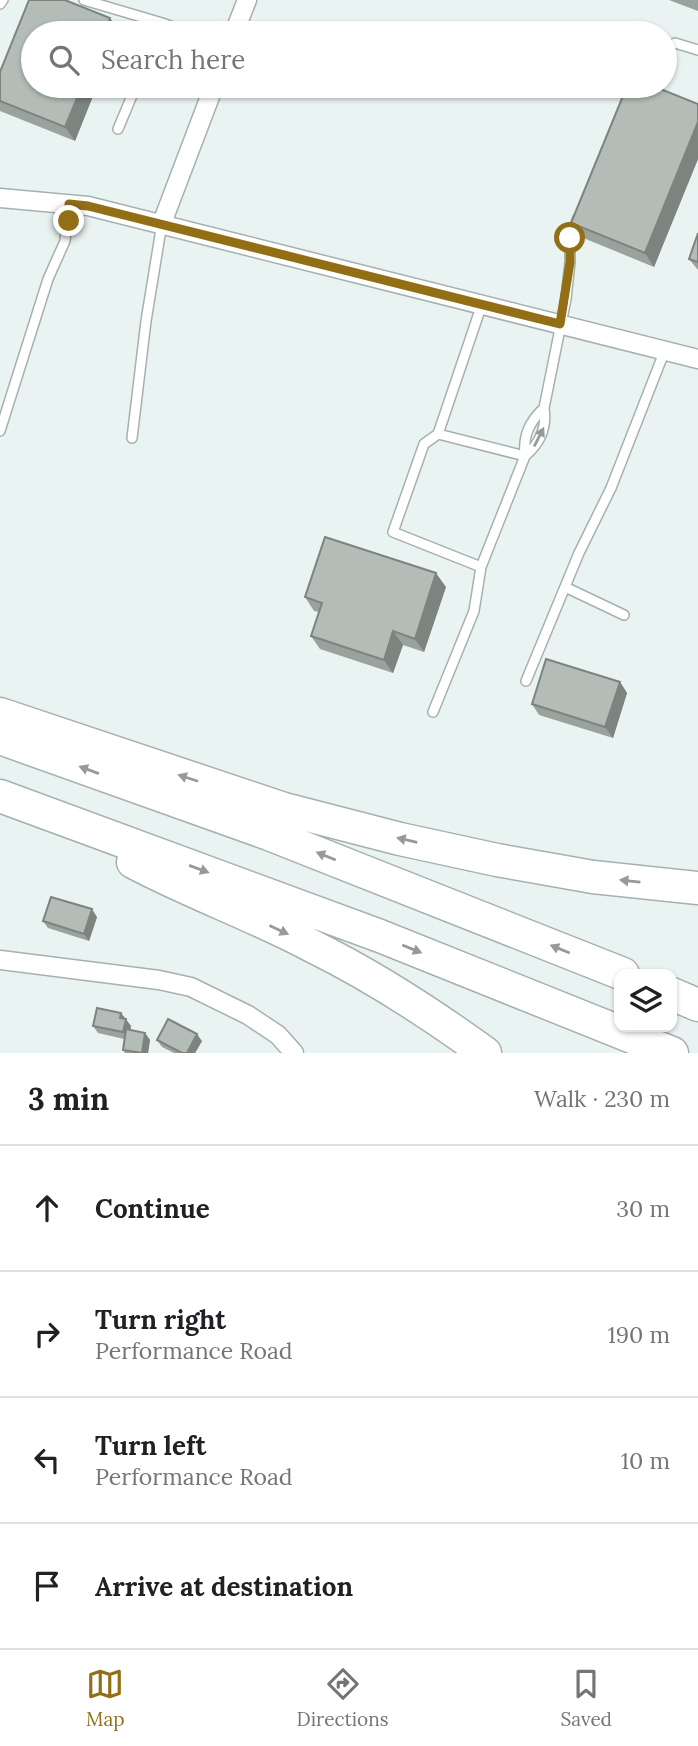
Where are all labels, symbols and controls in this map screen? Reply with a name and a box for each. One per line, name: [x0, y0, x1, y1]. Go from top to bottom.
search box: [21, 21, 677, 98]
icon: search: [45, 41, 83, 79]
text: Search here: [101, 43, 245, 76]
route end: [53, 205, 84, 236]
route start: [554, 222, 585, 253]
one-way arrow: [534, 427, 545, 447]
one-way arrow: [79, 764, 100, 775]
one-way arrow: [177, 772, 198, 782]
one-way arrow: [395, 834, 417, 845]
one-way arrow: [315, 851, 336, 862]
one-way arrow: [189, 864, 210, 875]
one-way arrow: [619, 875, 641, 886]
one-way arrow: [269, 924, 289, 936]
one-way arrow: [402, 943, 423, 954]
one-way arrow: [549, 944, 570, 955]
map controls: [614, 969, 677, 1032]
button: layers: [614, 969, 677, 1032]
text: 3 min: [28, 1080, 109, 1118]
text: Walk · 230 m: [534, 1084, 670, 1113]
icon: ahead: [28, 1189, 66, 1227]
text: Continue: [95, 1192, 210, 1225]
text: 30 m: [616, 1194, 670, 1223]
text: Turn right: [95, 1303, 226, 1336]
icon: right: [28, 1315, 66, 1353]
text: 190 m: [607, 1320, 670, 1349]
text: Performance Road: [95, 1336, 293, 1365]
text: Turn left: [95, 1429, 206, 1462]
icon: left: [28, 1441, 66, 1479]
text: 10 m: [621, 1446, 670, 1475]
text: Performance Road: [95, 1462, 293, 1491]
icon: arrive: [28, 1567, 66, 1605]
text: Arrive at destination: [95, 1570, 353, 1603]
tab: Map: [86, 1665, 125, 1731]
tab: Directions: [297, 1665, 389, 1731]
tab: Saved: [561, 1665, 612, 1731]

